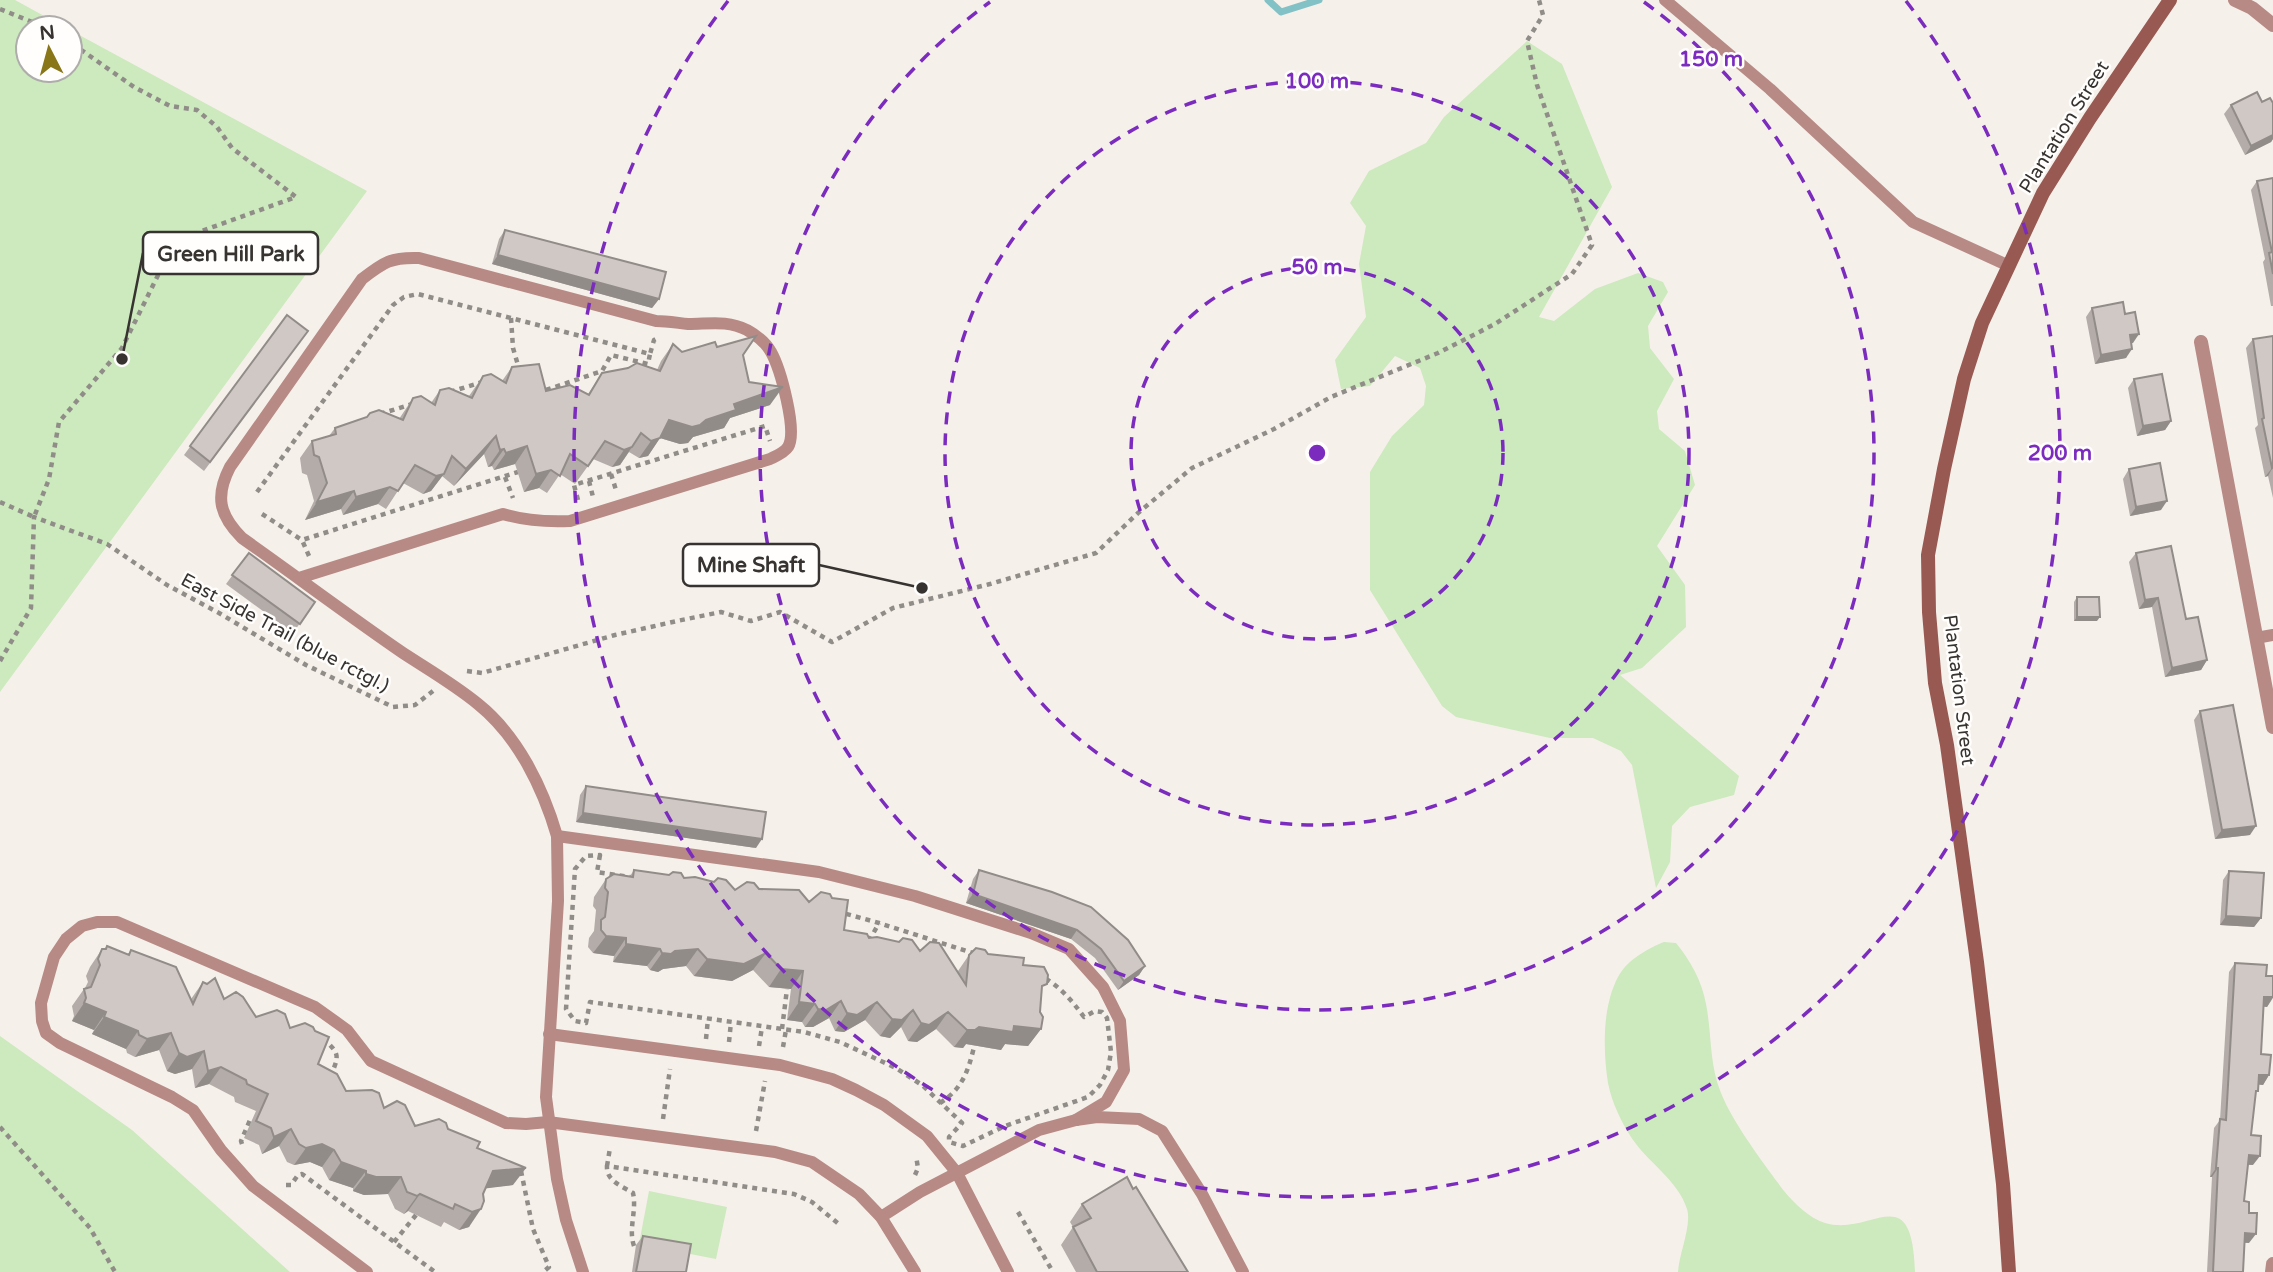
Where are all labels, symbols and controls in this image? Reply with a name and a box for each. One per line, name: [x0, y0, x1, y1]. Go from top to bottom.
north arrow: [14, 14, 84, 84]
text: N: [39, 21, 56, 45]
text: 150 m: [1679, 47, 1743, 72]
street label: Plantation Street: [2015, 57, 2113, 197]
text: 100 m: [1285, 69, 1349, 94]
callout: Green Hill Park: [143, 232, 318, 274]
text: Green Hill Park: [157, 242, 305, 267]
text: 50 m: [1291, 255, 1343, 280]
centre of rings: [1305, 441, 1329, 465]
text: 200 m: [2028, 441, 2092, 466]
callout: Mine Shaft: [683, 544, 819, 586]
text: Mine Shaft: [697, 553, 805, 578]
street label: East Side Trail (blue rctgl.): [177, 569, 393, 697]
street label: Plantation Street: [1939, 613, 1979, 767]

